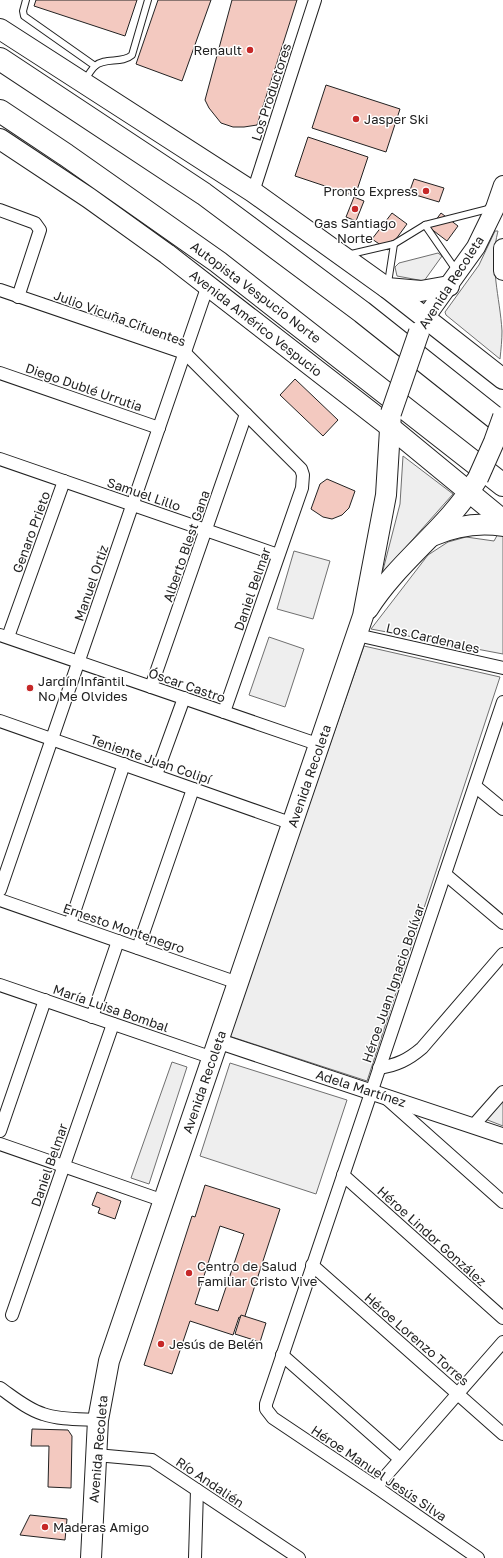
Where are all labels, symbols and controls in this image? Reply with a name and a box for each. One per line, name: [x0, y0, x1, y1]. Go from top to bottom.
street label: Los Productores: [248, 41, 294, 143]
place label: Renault: [193, 42, 242, 58]
marker: Renault: [245, 45, 255, 55]
place label: Jasper Ski: [364, 111, 428, 127]
marker: Jasper Ski: [351, 114, 361, 124]
place label: Pronto Express: [323, 183, 418, 199]
marker: Pronto Express: [421, 186, 431, 196]
marker: Gas Santiago Norte: [350, 204, 360, 214]
place label: Gas Santiago Norte: [314, 215, 396, 246]
street label: Avenida Recoleta: [415, 232, 487, 332]
street label: Autopista Vespucio Norte: [188, 238, 324, 346]
street label: Avenida Américo Vespucio: [187, 266, 326, 380]
street label: Julio Vicuña Cifuentes: [52, 287, 188, 349]
street label: Diego Dublé Urrutia: [23, 359, 145, 415]
street label: Samuel Lillo: [105, 474, 183, 514]
street label: Alberto Blest Gana: [159, 488, 213, 604]
street label: Genaro Prieto: [9, 489, 53, 575]
street label: Manuel Ortiz: [70, 542, 112, 623]
street label: Daniel Belmar: [230, 545, 274, 633]
street label: Los Cardenales: [385, 619, 482, 657]
street label: Óscar Castro: [146, 664, 228, 706]
place label: Jardín Infantil No Me Olvides: [38, 673, 128, 704]
marker: Jardín Infantil No Me Olvides: [25, 683, 35, 693]
street label: Avenida Recoleta: [284, 722, 334, 830]
street label: Teniente Juan Colipí: [88, 731, 215, 788]
street label: Ernesto Montenegro: [61, 900, 187, 956]
street label: Héroe Juan Ignacio Bolívar: [358, 901, 428, 1065]
street label: María Luisa Bombal: [51, 981, 171, 1035]
street label: Avenida Recoleta: [179, 1028, 229, 1136]
street label: Adela Martínez: [314, 1066, 408, 1110]
street label: Daniel Belmar: [27, 1121, 71, 1209]
street label: Héroe Lindor González: [374, 1183, 490, 1289]
place label: Centro de Salud Familiar Cristo Vive: [197, 1258, 317, 1289]
marker: Centro de Salud Familiar Cristo Vive: [184, 1268, 194, 1278]
street label: Héroe Lorenzo Torres: [361, 1289, 473, 1389]
place label: Jesús de Belén: [169, 1336, 263, 1352]
marker: Jesús de Belén: [156, 1339, 166, 1349]
street label: Avenida Recoleta: [85, 1395, 111, 1503]
street label: Héroe Manuel Jesús Silva: [308, 1422, 450, 1524]
street label: Río Andalién: [173, 1453, 247, 1511]
place label: Maderas Amigo: [53, 1519, 149, 1535]
marker: Maderas Amigo: [40, 1522, 50, 1532]

